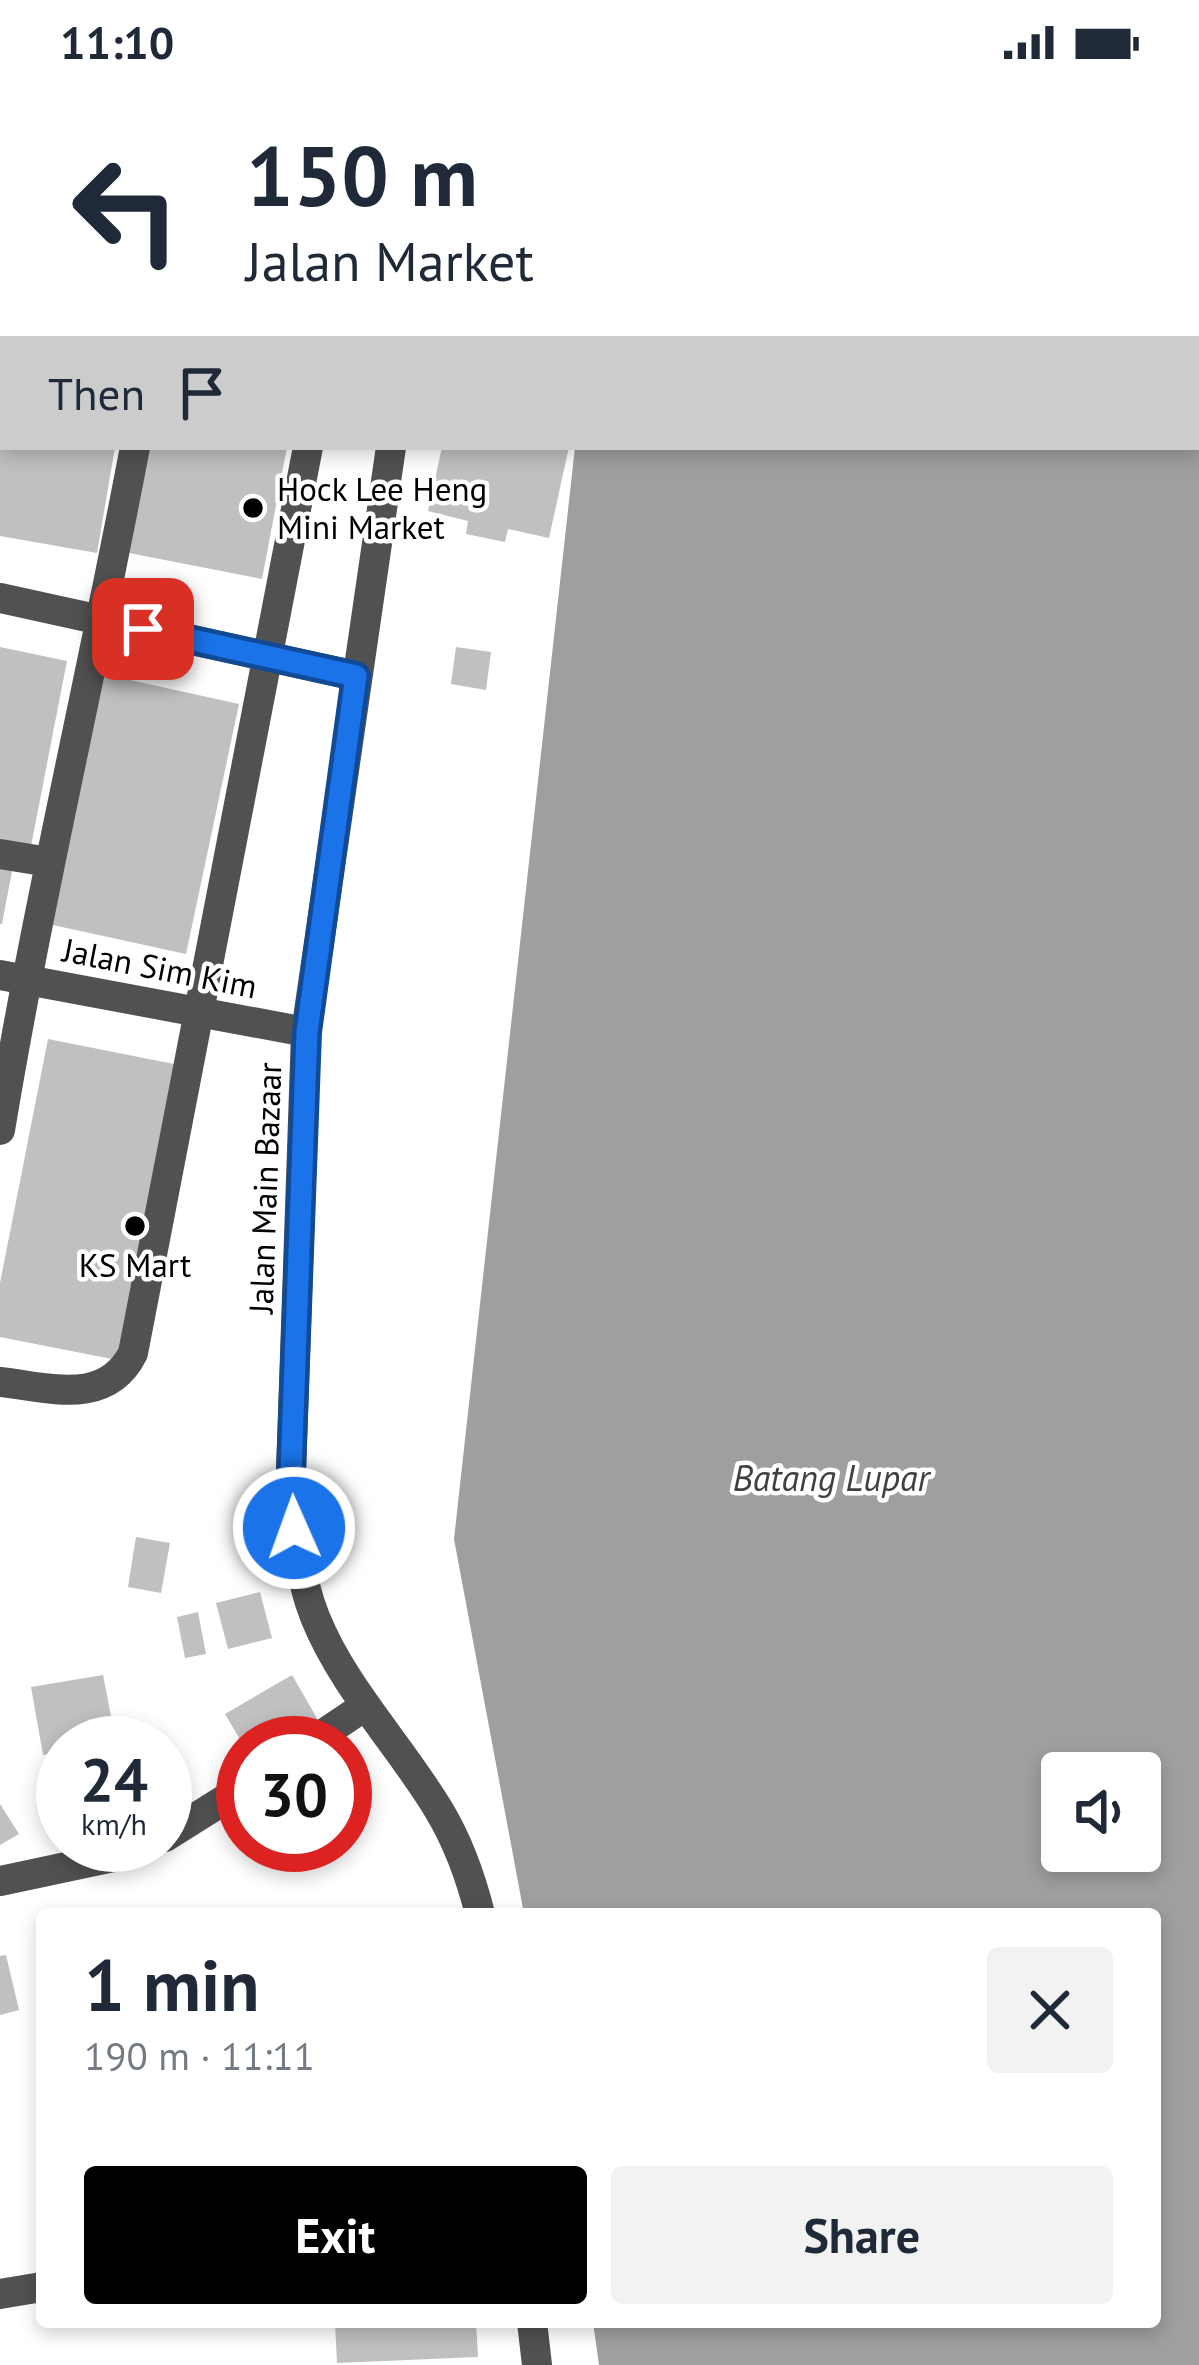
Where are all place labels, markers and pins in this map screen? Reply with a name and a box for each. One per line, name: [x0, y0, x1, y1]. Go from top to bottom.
place label: Hock Lee Heng Mini Market: [277, 467, 487, 548]
marker: Hock Lee Heng Mini Market: [240, 495, 266, 521]
pin: [92, 578, 194, 680]
marker: KS Mart: [122, 1213, 148, 1239]
place label: KS Mart: [79, 1243, 191, 1286]

